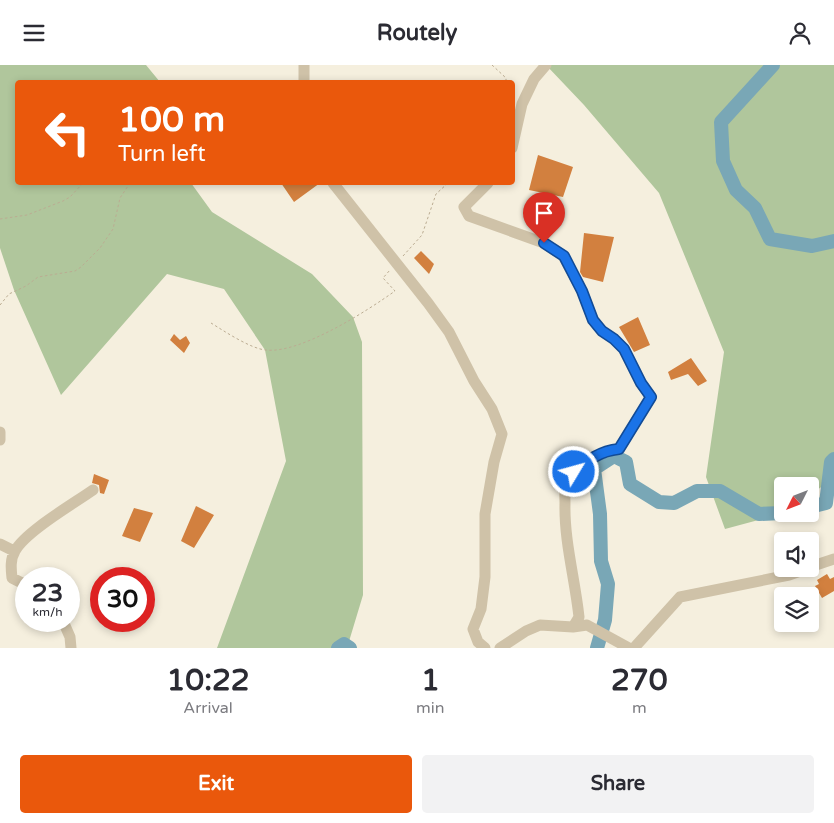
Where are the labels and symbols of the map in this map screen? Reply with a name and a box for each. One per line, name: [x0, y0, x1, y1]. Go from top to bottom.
pin: [523, 192, 565, 243]
position arrow: [547, 445, 599, 497]
north arrow: [774, 477, 819, 523]
speed limit sign: 30: [90, 567, 155, 632]

